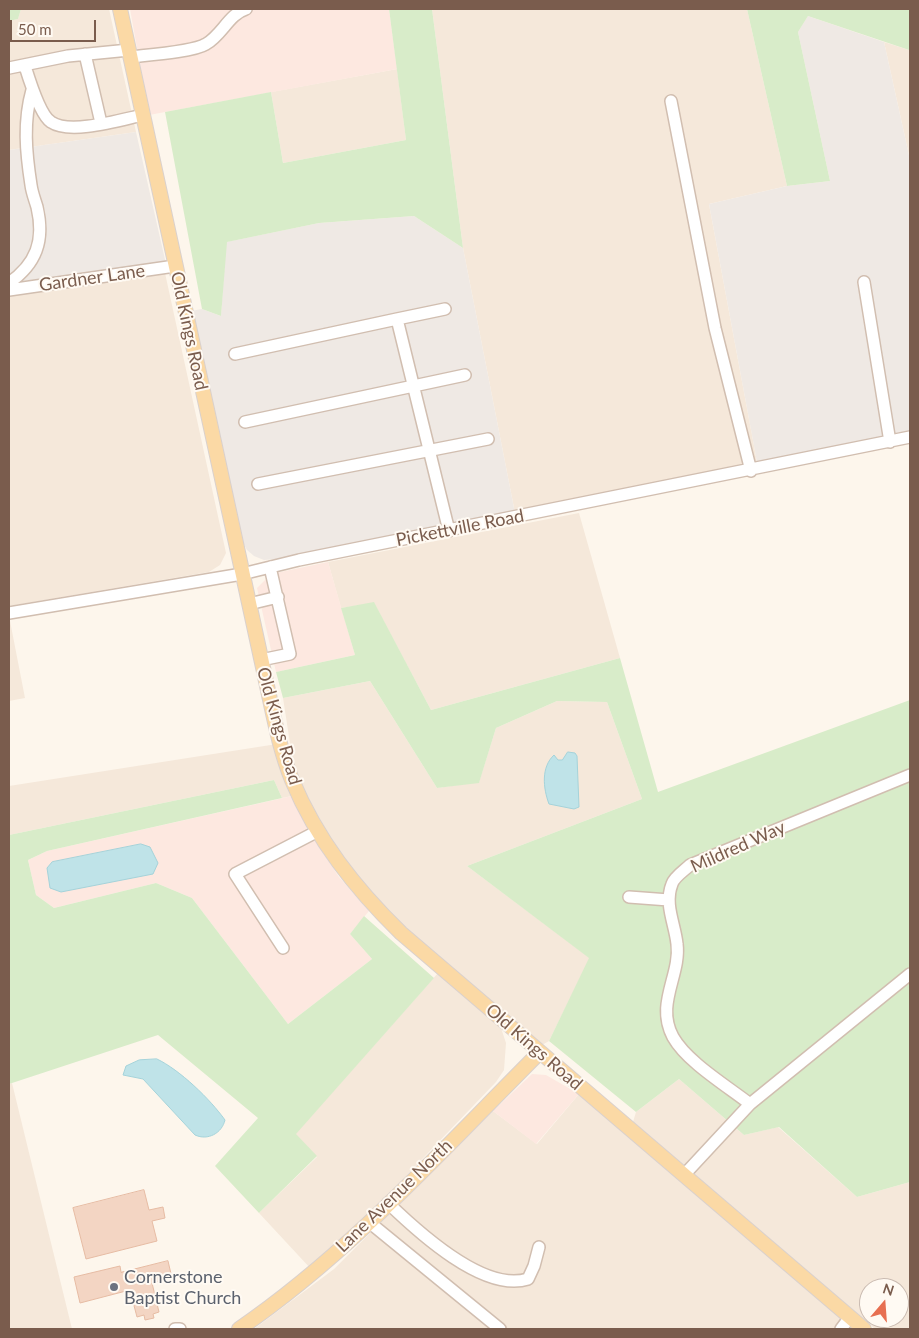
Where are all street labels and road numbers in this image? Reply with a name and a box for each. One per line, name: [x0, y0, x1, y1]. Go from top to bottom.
street label: Gardner Lane: [38, 260, 146, 296]
street label: Old Kings Road: [166, 270, 212, 392]
street label: Pickettville Road: [394, 505, 526, 551]
street label: Old Kings Road: [252, 665, 306, 787]
street label: Mildred Way: [687, 817, 789, 877]
street label: Old Kings Road: [481, 999, 587, 1095]
street label: Lane Avenue North: [331, 1135, 457, 1257]

